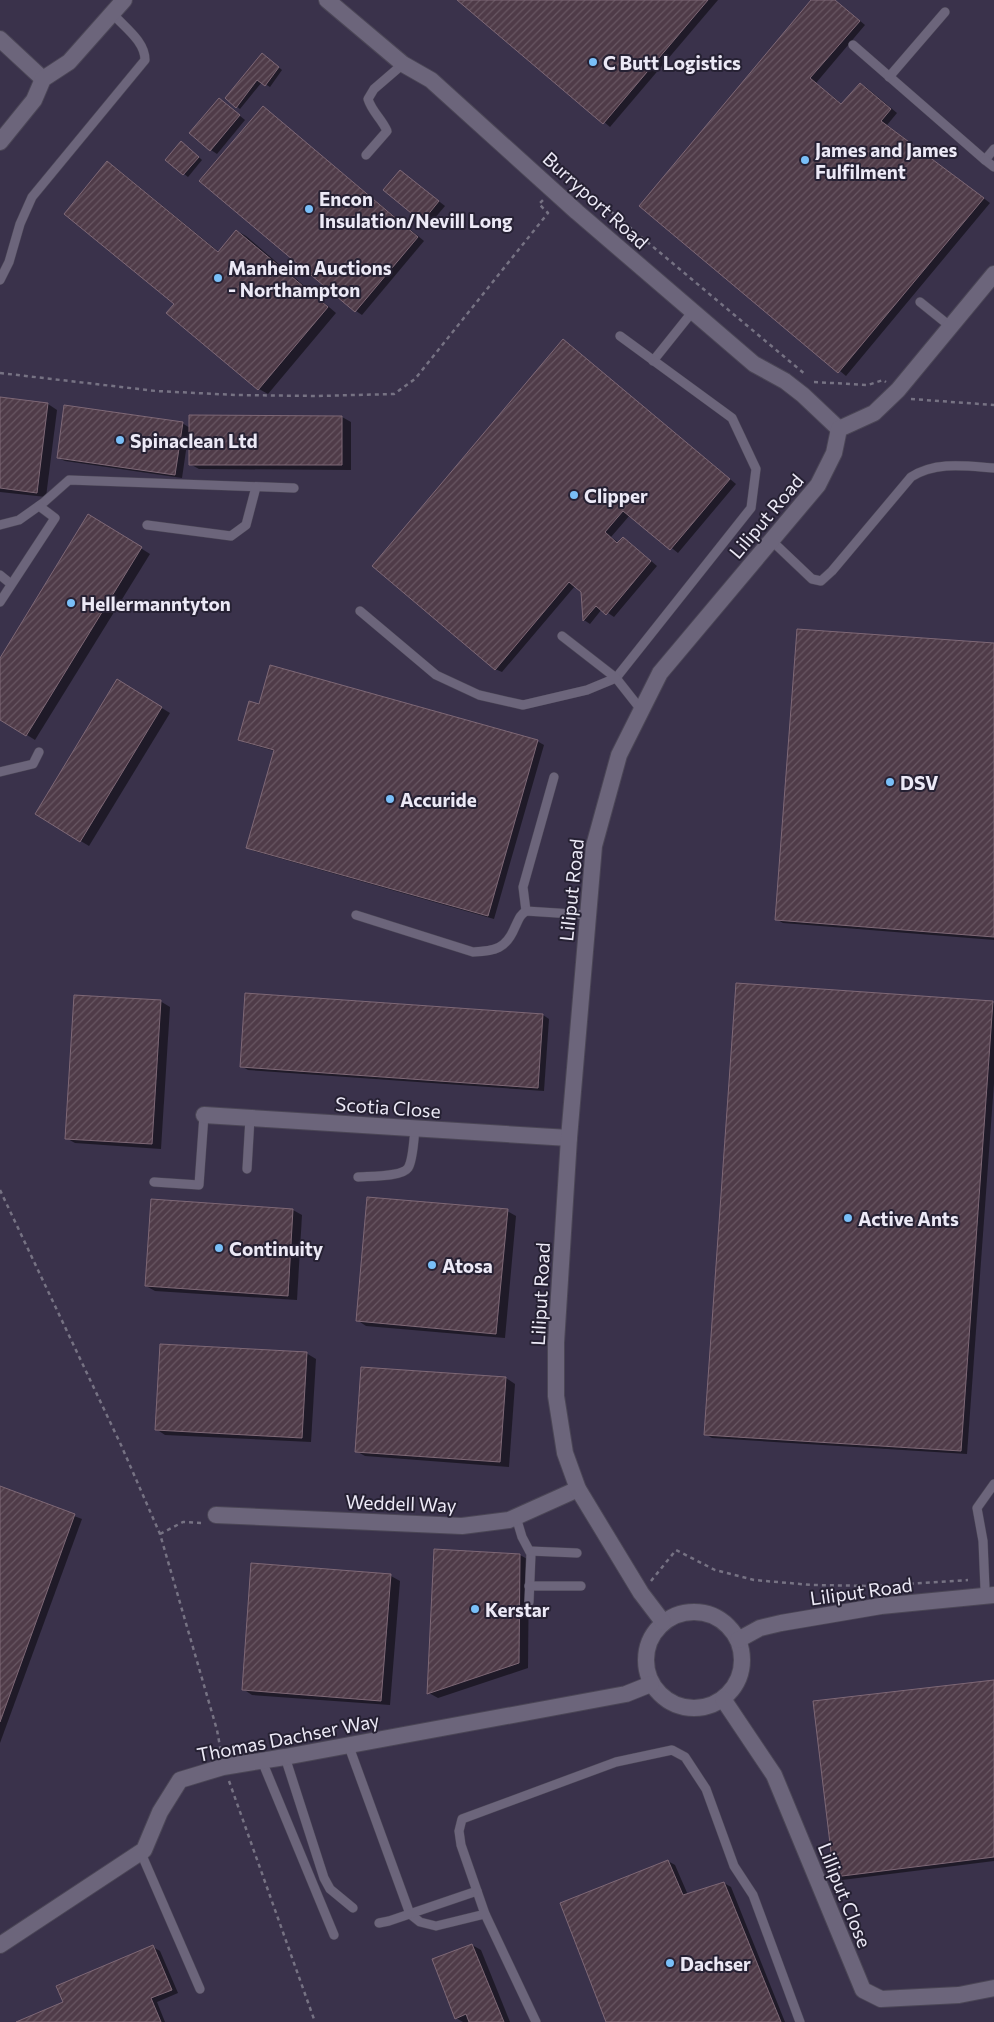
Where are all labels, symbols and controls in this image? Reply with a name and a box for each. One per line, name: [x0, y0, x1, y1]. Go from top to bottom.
place label: C Butt Logistics: [603, 51, 741, 74]
marker: C Butt Logistics: [587, 56, 599, 68]
place label: James and James Fulfilment: [815, 138, 958, 183]
street label: Burryport Road: [539, 147, 653, 253]
marker: James and James Fulfilment: [799, 154, 811, 166]
place label: Encon Insulation/Nevill Long: [319, 187, 513, 232]
marker: Encon Insulation/Nevill Long: [303, 203, 315, 215]
place label: Manheim Auctions - Northampton: [228, 256, 392, 301]
marker: Manheim Auctions - Northampton: [212, 272, 224, 284]
place label: Spinaclean Ltd: [130, 429, 258, 452]
marker: Spinaclean Ltd: [114, 434, 126, 446]
street label: Liliput Road: [724, 469, 808, 563]
place label: Clipper: [584, 484, 648, 507]
marker: Clipper: [568, 489, 580, 501]
place label: Hellermanntyton: [81, 592, 231, 615]
marker: Hellermanntyton: [65, 597, 77, 609]
place label: DSV: [900, 771, 939, 794]
marker: DSV: [884, 776, 896, 788]
place label: Accuride: [400, 788, 477, 811]
marker: Accuride: [384, 793, 396, 805]
street label: Liliput Road: [554, 838, 588, 942]
street label: Scotia Close: [334, 1092, 442, 1122]
place label: Active Ants: [858, 1207, 959, 1230]
marker: Active Ants: [842, 1212, 854, 1224]
place label: Continuity: [229, 1237, 324, 1260]
marker: Continuity: [213, 1242, 225, 1254]
street label: Liliput Road: [526, 1242, 554, 1346]
place label: Atosa: [442, 1254, 493, 1277]
marker: Atosa: [426, 1259, 438, 1271]
street label: Weddell Way: [345, 1490, 457, 1516]
street label: Liliput Road: [808, 1572, 914, 1610]
place label: Kerstar: [485, 1598, 550, 1621]
marker: Kerstar: [469, 1603, 481, 1615]
street label: Thomas Dachser Way: [195, 1708, 381, 1766]
street label: Lilliput Close: [813, 1839, 877, 1951]
place label: Dachser: [680, 1952, 751, 1975]
marker: Dachser: [664, 1957, 676, 1969]

